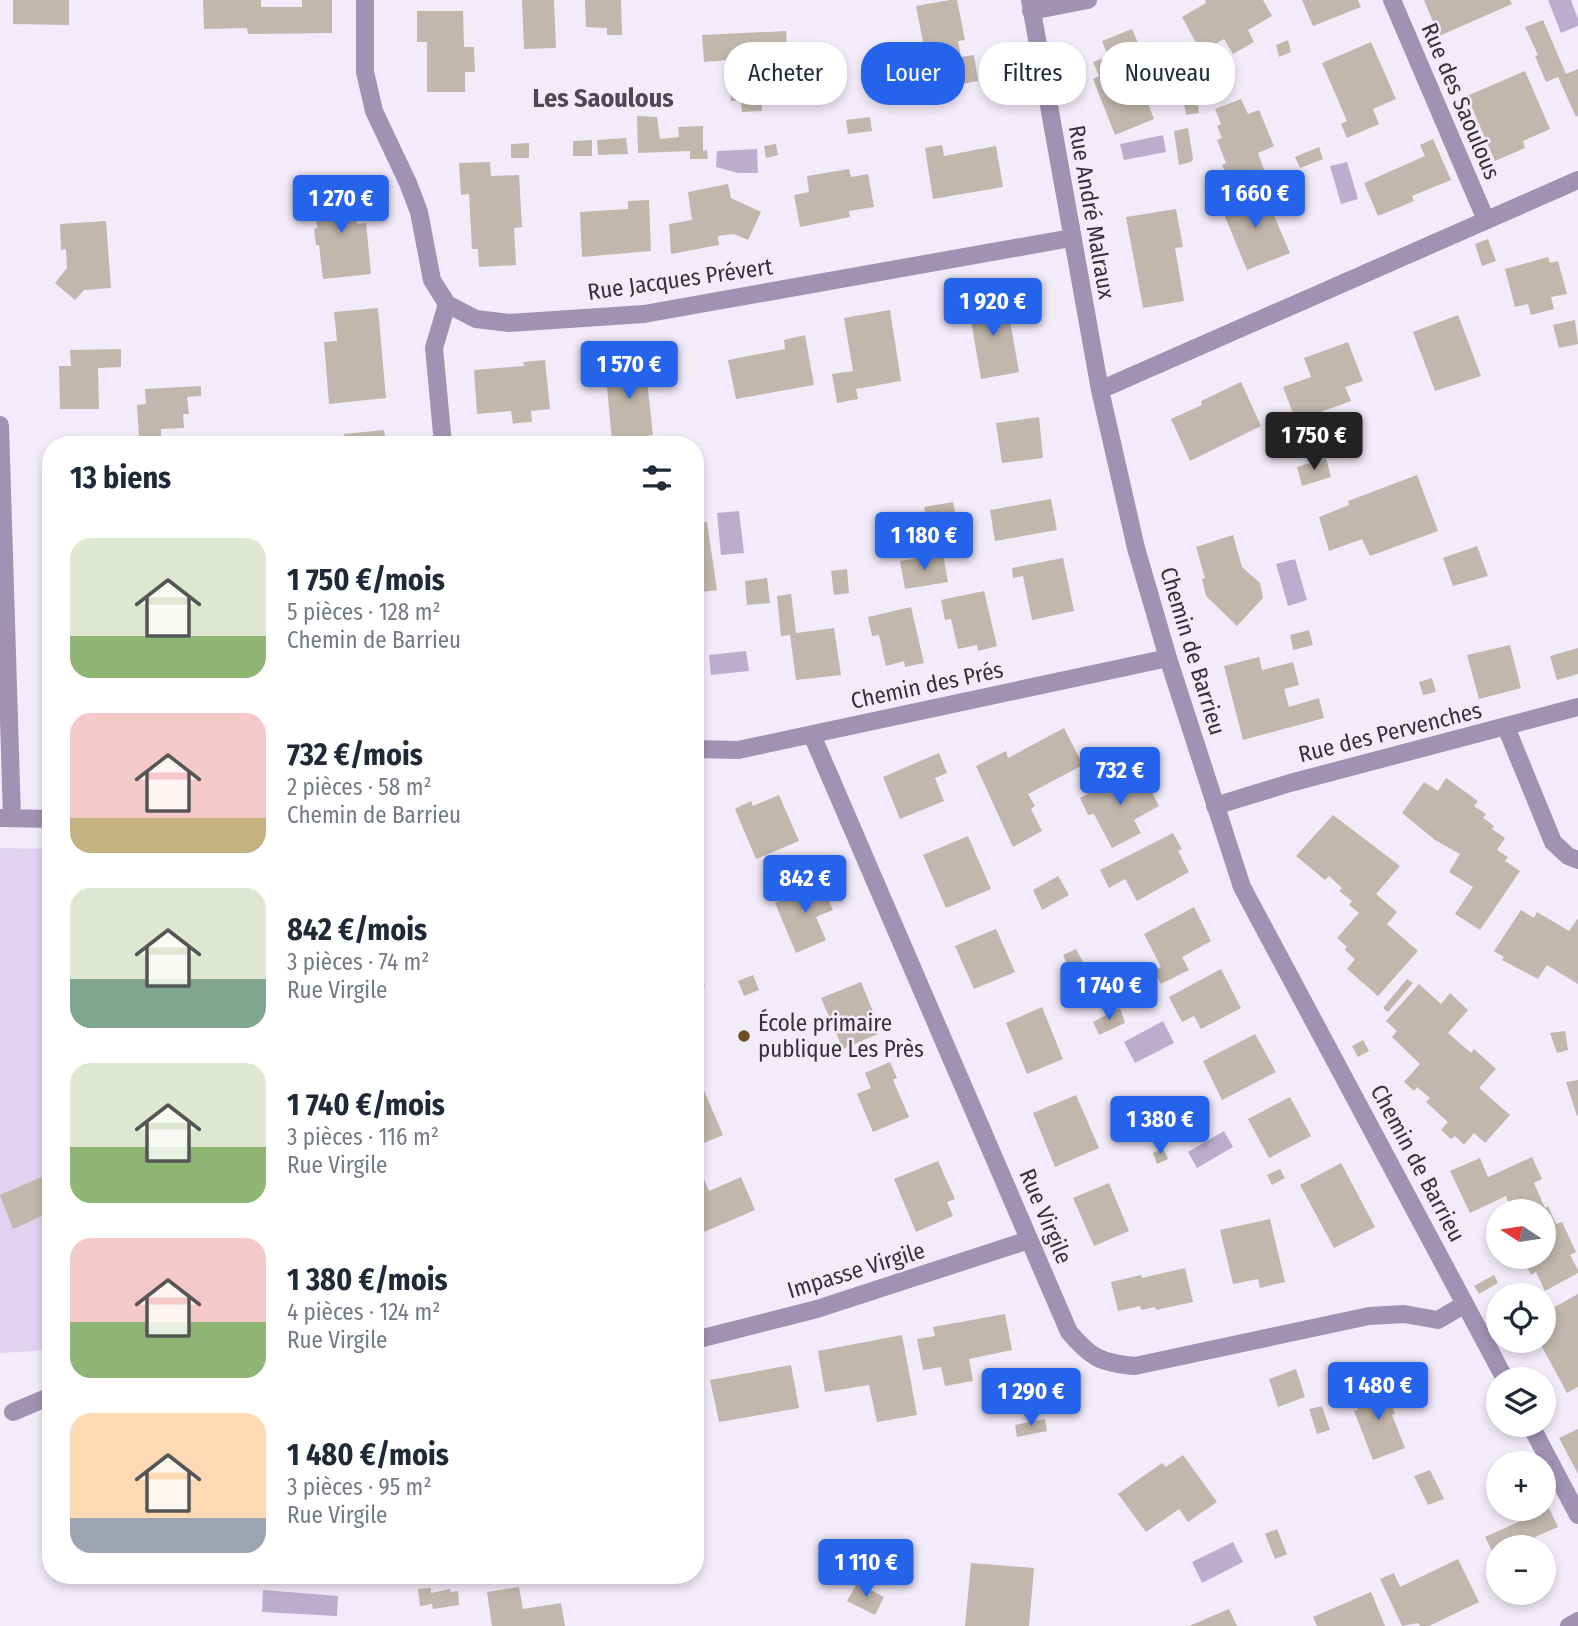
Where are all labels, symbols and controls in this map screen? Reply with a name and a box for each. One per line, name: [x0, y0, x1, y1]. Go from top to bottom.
street label: Rue des Saoulous: [1415, 19, 1507, 183]
chip: Acheter: [724, 42, 847, 105]
chip: Louer: [861, 42, 965, 105]
chip: Filtres: [979, 42, 1086, 105]
chip: Nouveau: [1100, 42, 1235, 105]
district label: Les Saoulous: [532, 83, 674, 114]
street label: Rue André Malraux: [1063, 123, 1121, 301]
pin: 1 660 €: [1190, 170, 1320, 230]
pin: 1 270 €: [276, 176, 406, 235]
text: 1 660 €: [1221, 179, 1289, 207]
text: 1 270 €: [309, 184, 373, 212]
street label: Rue Jacques Prévert: [586, 252, 775, 306]
pin: 1 920 €: [928, 278, 1058, 338]
text: 1 920 €: [960, 287, 1026, 315]
pin: 1 570 €: [564, 342, 694, 401]
text: 1 570 €: [597, 350, 661, 378]
pin: 1 750 €: [1249, 412, 1379, 472]
text: 1 750 €: [1281, 421, 1347, 449]
icon: filters: [638, 459, 676, 497]
text: 13 biens: [70, 460, 171, 496]
pin: 1 180 €: [859, 512, 989, 572]
text: 1 180 €: [891, 521, 957, 549]
text: 1 750 €/mois: [287, 562, 445, 598]
street label: Chemin de Barrieu: [1154, 564, 1232, 738]
icon: home: [126, 566, 210, 650]
text: 5 pièces · 128 m²: [287, 598, 441, 626]
text: Chemin de Barrieu: [287, 626, 461, 654]
street label: Chemin des Prés: [848, 655, 1006, 715]
street label: Rue des Pervenches: [1296, 696, 1485, 768]
text: 732 €/mois: [287, 737, 423, 773]
icon: home: [126, 741, 210, 825]
pin: 732 €: [1071, 748, 1169, 807]
text: 732 €: [1096, 756, 1144, 784]
text: 2 pièces · 58 m²: [287, 773, 432, 801]
text: Chemin de Barrieu: [287, 801, 461, 829]
pin: 842 €: [756, 856, 854, 915]
text: 842 €: [779, 864, 831, 892]
text: 842 €/mois: [287, 912, 427, 948]
icon: home: [126, 916, 210, 1000]
text: 3 pièces · 74 m²: [287, 948, 429, 976]
pin: 1 740 €: [1044, 962, 1174, 1022]
text: 1 740 €: [1076, 971, 1142, 999]
text: Rue Virgile: [287, 976, 387, 1004]
place label: École primaire publique Les Près: [758, 1008, 924, 1063]
marker: École primaire publique Les Près: [736, 1028, 752, 1044]
street label: Chemin de Barrieu: [1365, 1080, 1471, 1246]
text: 1 740 €/mois: [287, 1087, 445, 1123]
icon: home: [126, 1091, 210, 1175]
pin: 1 380 €: [1095, 1096, 1225, 1156]
text: 1 380 €: [1126, 1105, 1194, 1133]
text: 3 pièces · 116 m²: [287, 1123, 439, 1151]
text: Rue Virgile: [287, 1151, 387, 1179]
street label: Rue Virgile: [1013, 1164, 1079, 1268]
north arrow: [1486, 1199, 1556, 1269]
map controls: [1486, 1199, 1556, 1605]
street label: Impasse Virgile: [784, 1236, 928, 1304]
text: 1 380 €/mois: [287, 1262, 448, 1298]
icon: home: [126, 1266, 210, 1350]
button: locate: [1486, 1283, 1556, 1353]
text: 4 pièces · 124 m²: [287, 1298, 440, 1326]
text: Rue Virgile: [287, 1326, 387, 1354]
pin: 1 480 €: [1313, 1362, 1443, 1422]
button: layers: [1486, 1367, 1556, 1437]
pin: 1 290 €: [966, 1368, 1096, 1428]
text: 1 480 €: [1344, 1371, 1412, 1399]
text: 1 290 €: [998, 1377, 1064, 1405]
text: 1 480 €/mois: [287, 1437, 449, 1473]
icon: home: [126, 1441, 210, 1525]
button: +: [1486, 1451, 1556, 1521]
text: 3 pièces · 95 m²: [287, 1473, 432, 1501]
text: Rue Virgile: [287, 1501, 387, 1529]
button: −: [1486, 1535, 1556, 1605]
pin: 1 110 €: [801, 1540, 931, 1599]
text: 1 110 €: [834, 1548, 898, 1576]

